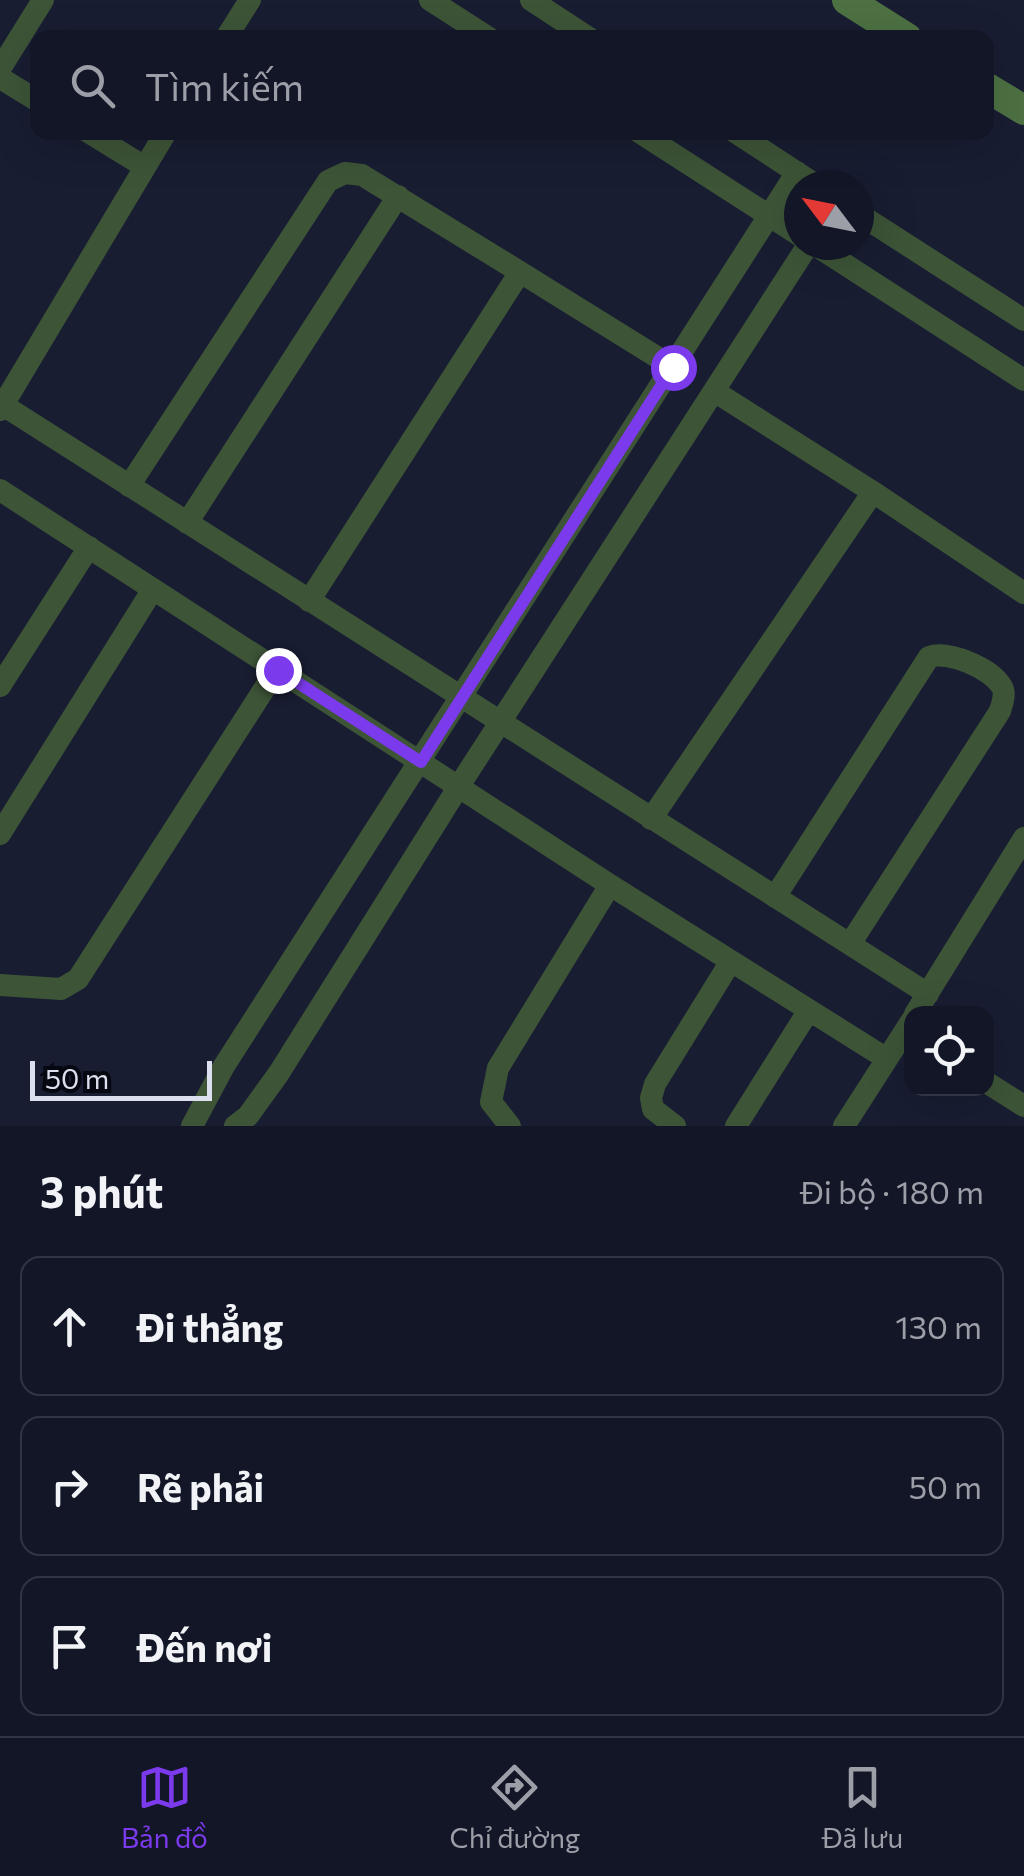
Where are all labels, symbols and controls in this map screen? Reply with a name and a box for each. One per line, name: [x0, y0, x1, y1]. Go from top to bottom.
search box: [30, 30, 994, 140]
icon: search: [65, 58, 120, 113]
text: Tìm kiếm: [145, 62, 304, 109]
north arrow: [784, 170, 874, 260]
route start: [651, 345, 697, 391]
route end: [256, 648, 302, 694]
map controls: [904, 1006, 994, 1096]
button: locate: [904, 1006, 994, 1096]
scale bar: [30, 1056, 212, 1100]
text: 50 m: [45, 1061, 109, 1095]
text: 3 phút: [40, 1165, 163, 1217]
text: Đi bộ · 180 m: [800, 1171, 984, 1211]
icon: ahead: [42, 1299, 97, 1354]
text: Đi thẳng: [137, 1303, 283, 1350]
text: 130 m: [895, 1306, 982, 1346]
icon: right: [42, 1459, 97, 1514]
text: Rẽ phải: [137, 1463, 264, 1510]
text: 50 m: [909, 1466, 982, 1506]
icon: arrive: [42, 1619, 97, 1674]
text: Đến nơi: [137, 1623, 272, 1670]
tab: Bản đồ: [121, 1760, 208, 1854]
tab: Chỉ đường: [450, 1760, 580, 1854]
tab: Đã lưu: [822, 1760, 903, 1854]

